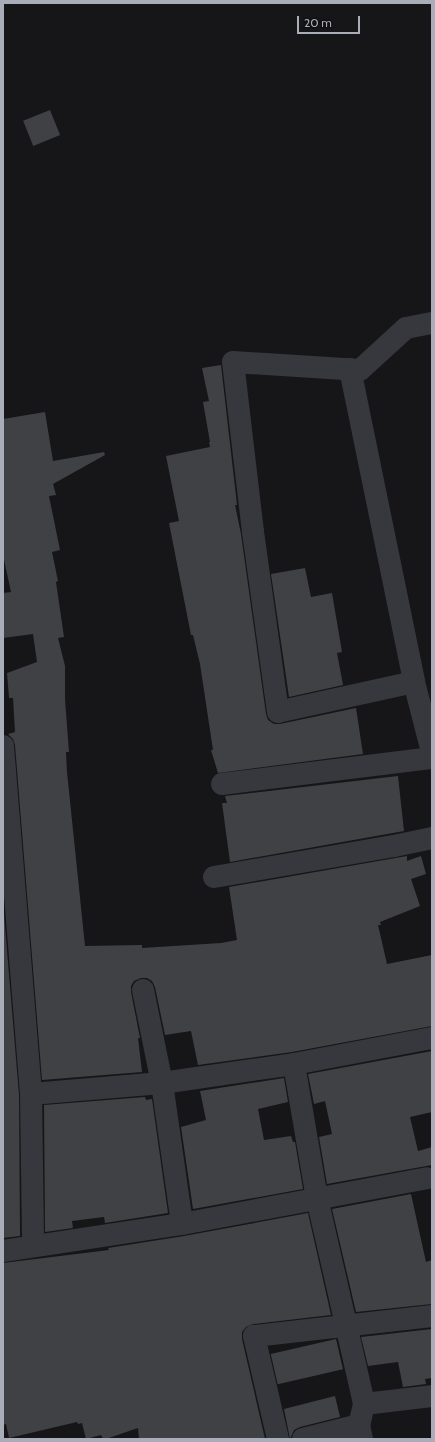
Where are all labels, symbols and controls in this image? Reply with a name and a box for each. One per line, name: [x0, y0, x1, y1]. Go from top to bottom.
scale bar: [299, 8, 362, 34]
text: 20 m: [304, 15, 332, 30]

